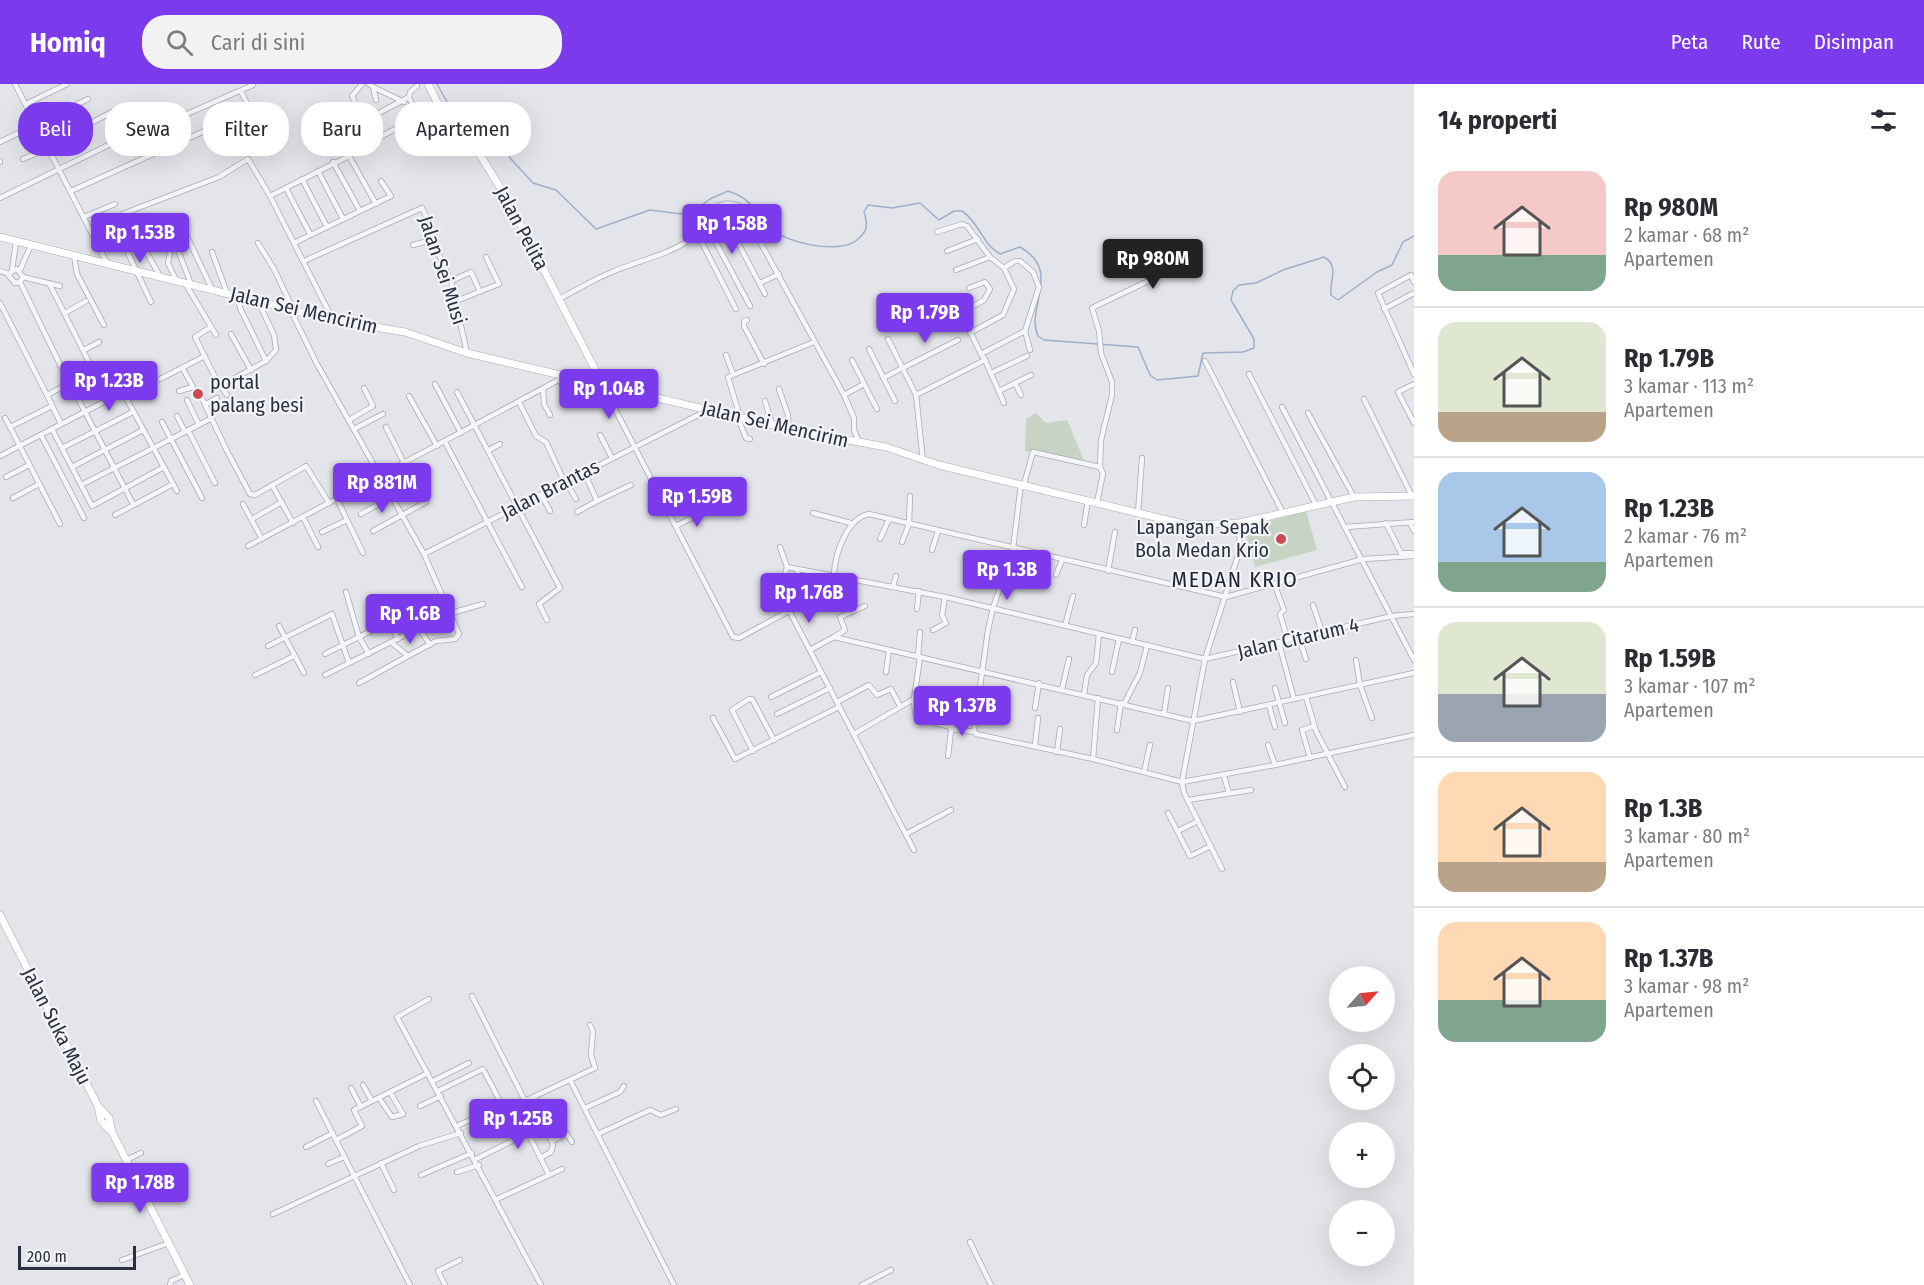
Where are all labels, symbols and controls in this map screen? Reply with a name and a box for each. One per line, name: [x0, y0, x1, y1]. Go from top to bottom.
search box: [142, 15, 562, 69]
text: Homiq: [30, 26, 106, 59]
icon: search: [163, 26, 196, 59]
text: Cari di sini: [211, 29, 305, 56]
text: Peta: [1671, 29, 1708, 55]
text: Rute: [1741, 29, 1781, 55]
text: Disimpan: [1814, 29, 1894, 55]
chip: Beli: [18, 102, 93, 156]
chip: Sewa: [105, 102, 191, 156]
chip: Filter: [203, 102, 289, 156]
chip: Baru: [301, 102, 383, 156]
chip: Apartemen: [395, 102, 531, 156]
icon: filters: [1867, 104, 1900, 137]
text: 14 properti: [1438, 105, 1557, 136]
street label: Jalan Pelita: [490, 182, 554, 274]
text: Rp 980M: [1624, 192, 1718, 223]
icon: home: [1486, 195, 1558, 267]
pin: Rp 1.58B: [670, 204, 794, 255]
text: Rp 1.58B: [696, 211, 768, 235]
pin: Rp 1.53B: [78, 213, 202, 264]
street label: Jalan Sei Musi: [414, 213, 472, 327]
text: Rp 1.53B: [105, 220, 175, 244]
text: 2 kamar · 68 m²: [1624, 223, 1749, 247]
pin: Rp 980M: [1098, 239, 1208, 290]
text: Rp 980M: [1117, 246, 1189, 270]
text: Apartemen: [1624, 247, 1714, 271]
street label: Jalan Sei Mencirim: [228, 281, 380, 339]
pin: Rp 1.79B: [863, 293, 987, 344]
text: Rp 1.79B: [890, 300, 960, 324]
text: Rp 1.79B: [1624, 343, 1714, 374]
icon: home: [1486, 346, 1558, 418]
pin: Rp 1.23B: [47, 361, 171, 412]
text: Rp 1.23B: [74, 368, 144, 392]
pin: Rp 1.04B: [547, 369, 671, 420]
place label: portal palang besi: [210, 370, 304, 417]
text: 3 kamar · 113 m²: [1624, 374, 1754, 398]
text: Rp 1.04B: [573, 376, 645, 400]
marker: portal palang besi: [191, 387, 205, 401]
street label: Jalan Sei Mencirim: [699, 395, 851, 453]
text: Apartemen: [1624, 398, 1714, 422]
street label: Jalan Brantas: [497, 454, 603, 524]
pin: Rp 881M: [327, 463, 437, 514]
text: Rp 881M: [347, 470, 417, 494]
pin: Rp 1.59B: [635, 477, 759, 528]
text: Rp 1.59B: [662, 484, 732, 508]
text: Rp 1.23B: [1624, 493, 1714, 524]
icon: home: [1486, 496, 1558, 568]
place label: Lapangan Sepak Bola Medan Krio: [1135, 515, 1270, 562]
text: 2 kamar · 76 m²: [1624, 524, 1747, 548]
marker: Lapangan Sepak Bola Medan Krio: [1274, 532, 1288, 546]
text: Apartemen: [1624, 548, 1714, 572]
pin: Rp 1.3B: [952, 550, 1062, 601]
text: Rp 1.3B: [977, 557, 1037, 581]
district label: MEDAN KRIO: [1172, 566, 1298, 593]
pin: Rp 1.76B: [747, 573, 871, 624]
text: Rp 1.76B: [774, 580, 844, 604]
pin: Rp 1.6B: [355, 594, 465, 645]
text: Rp 1.6B: [380, 601, 440, 625]
street label: Jalan Citarum 4: [1235, 612, 1361, 664]
text: Rp 1.59B: [1624, 643, 1716, 674]
icon: home: [1486, 646, 1558, 718]
text: 3 kamar · 107 m²: [1624, 674, 1756, 698]
pin: Rp 1.37B: [900, 686, 1024, 737]
text: Rp 1.37B: [928, 693, 996, 717]
text: Apartemen: [1624, 698, 1714, 722]
text: Rp 1.3B: [1624, 793, 1702, 824]
icon: home: [1486, 796, 1558, 868]
text: 3 kamar · 80 m²: [1624, 824, 1750, 848]
text: Apartemen: [1624, 848, 1714, 872]
text: Rp 1.37B: [1624, 943, 1713, 974]
icon: home: [1486, 946, 1558, 1018]
street label: Jalan Suka Maju: [17, 963, 97, 1089]
north arrow: [1329, 966, 1395, 1032]
map controls: [1329, 966, 1395, 1266]
text: 3 kamar · 98 m²: [1624, 974, 1749, 998]
text: Apartemen: [1624, 998, 1714, 1022]
button: locate: [1329, 1044, 1395, 1110]
pin: Rp 1.25B: [456, 1099, 580, 1150]
text: Rp 1.25B: [483, 1106, 553, 1130]
button: +: [1329, 1122, 1395, 1188]
pin: Rp 1.78B: [78, 1163, 202, 1214]
text: Rp 1.78B: [105, 1170, 175, 1194]
button: −: [1329, 1200, 1395, 1266]
scale bar: [18, 1243, 136, 1270]
text: 200 m: [27, 1247, 67, 1266]

